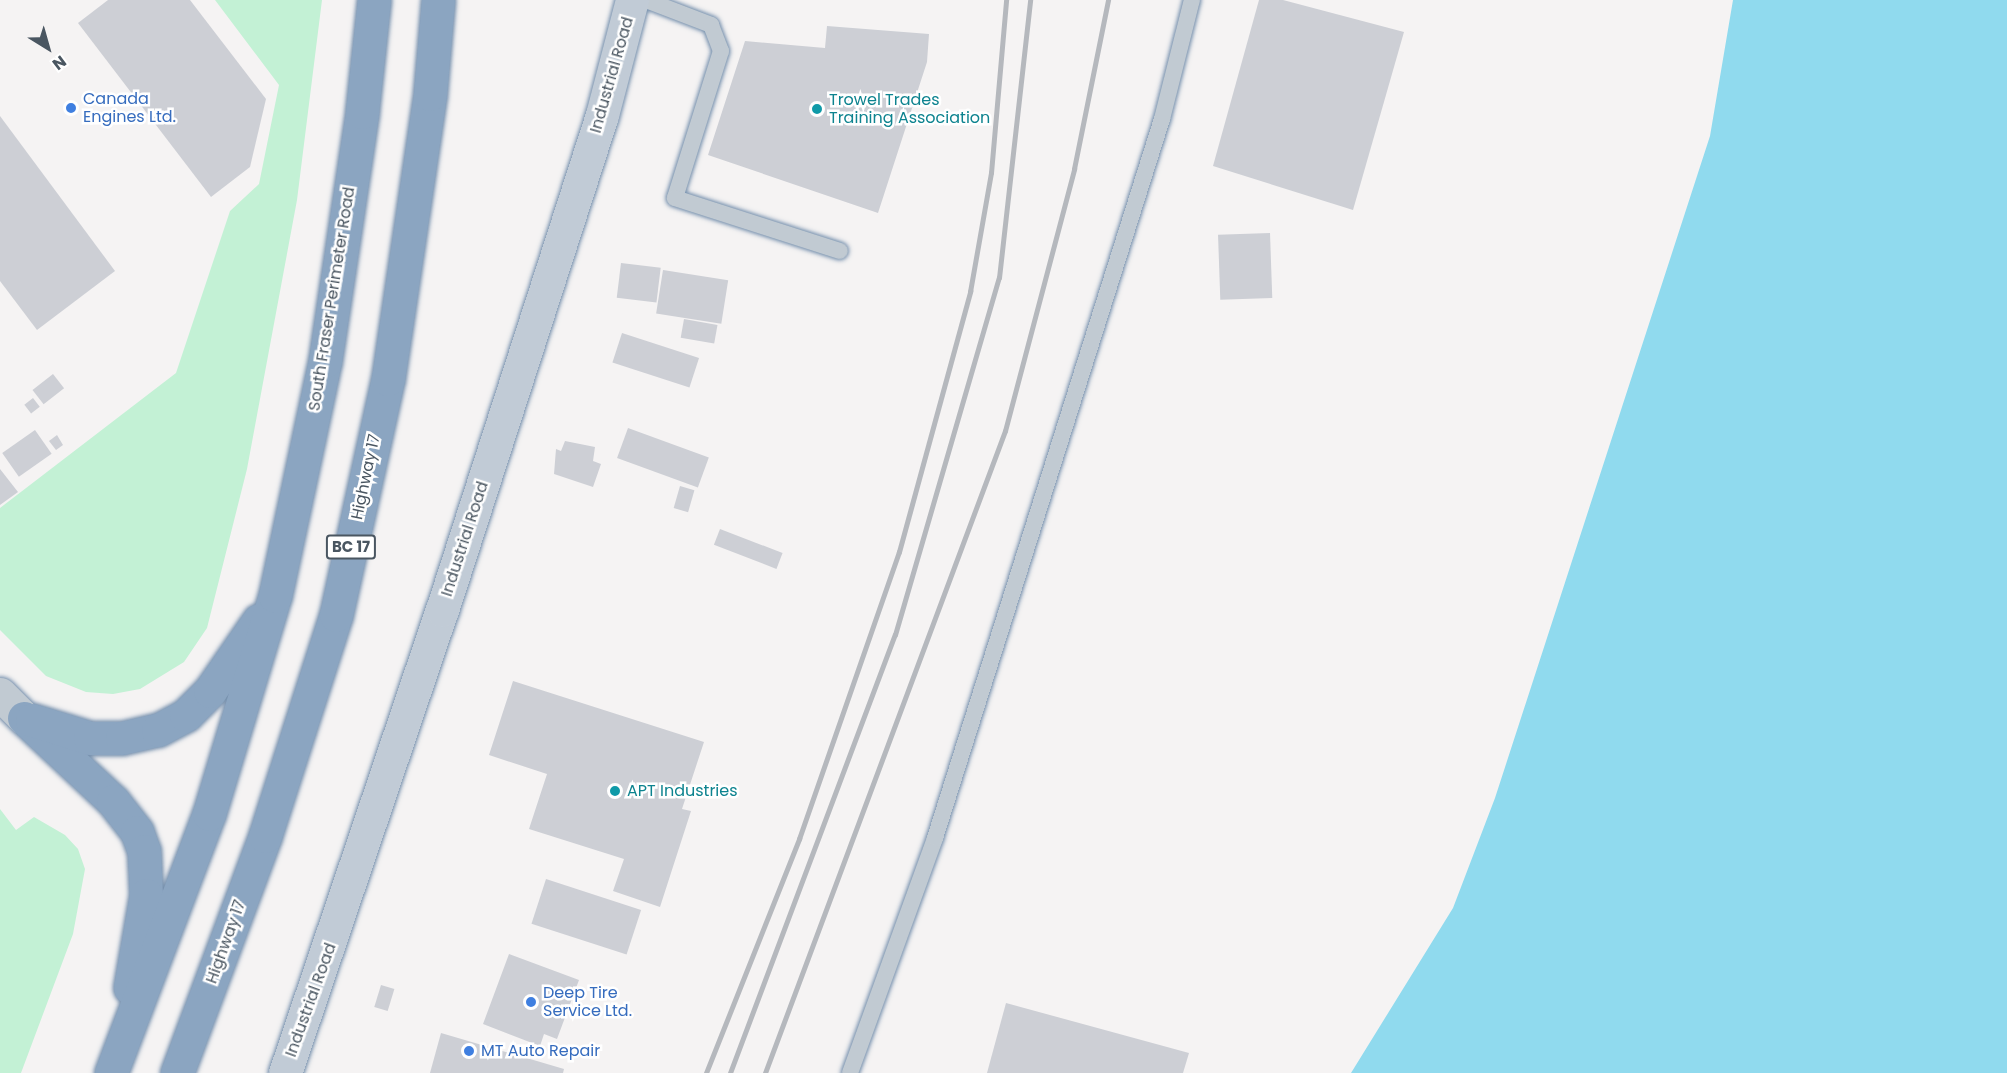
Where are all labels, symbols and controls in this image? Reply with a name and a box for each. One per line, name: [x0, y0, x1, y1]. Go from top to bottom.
street label: Industrial Road: [586, 15, 638, 135]
north arrow: [18, 18, 78, 78]
text: N: [47, 50, 71, 76]
place label: Canada Engines Ltd.: [83, 89, 176, 127]
place label: Trowel Trades Training Association: [829, 90, 990, 128]
marker: Canada Engines Ltd.: [64, 101, 78, 115]
marker: Trowel Trades Training Association: [810, 102, 824, 116]
street label: South Fraser Perimeter Road: [305, 186, 359, 412]
street label: Highway 17: [348, 432, 384, 522]
street label: Industrial Road: [437, 479, 493, 599]
road number: BC 17: [326, 535, 376, 559]
place label: APT Industries: [627, 781, 738, 801]
marker: APT Industries: [608, 784, 622, 798]
street label: Highway 17: [202, 898, 250, 986]
street label: Industrial Road: [281, 940, 341, 1060]
place label: Deep Tire Service Ltd.: [543, 983, 632, 1021]
marker: Deep Tire Service Ltd.: [524, 995, 538, 1009]
place label: MT Auto Repair: [481, 1041, 600, 1061]
marker: MT Auto Repair: [462, 1044, 476, 1058]

